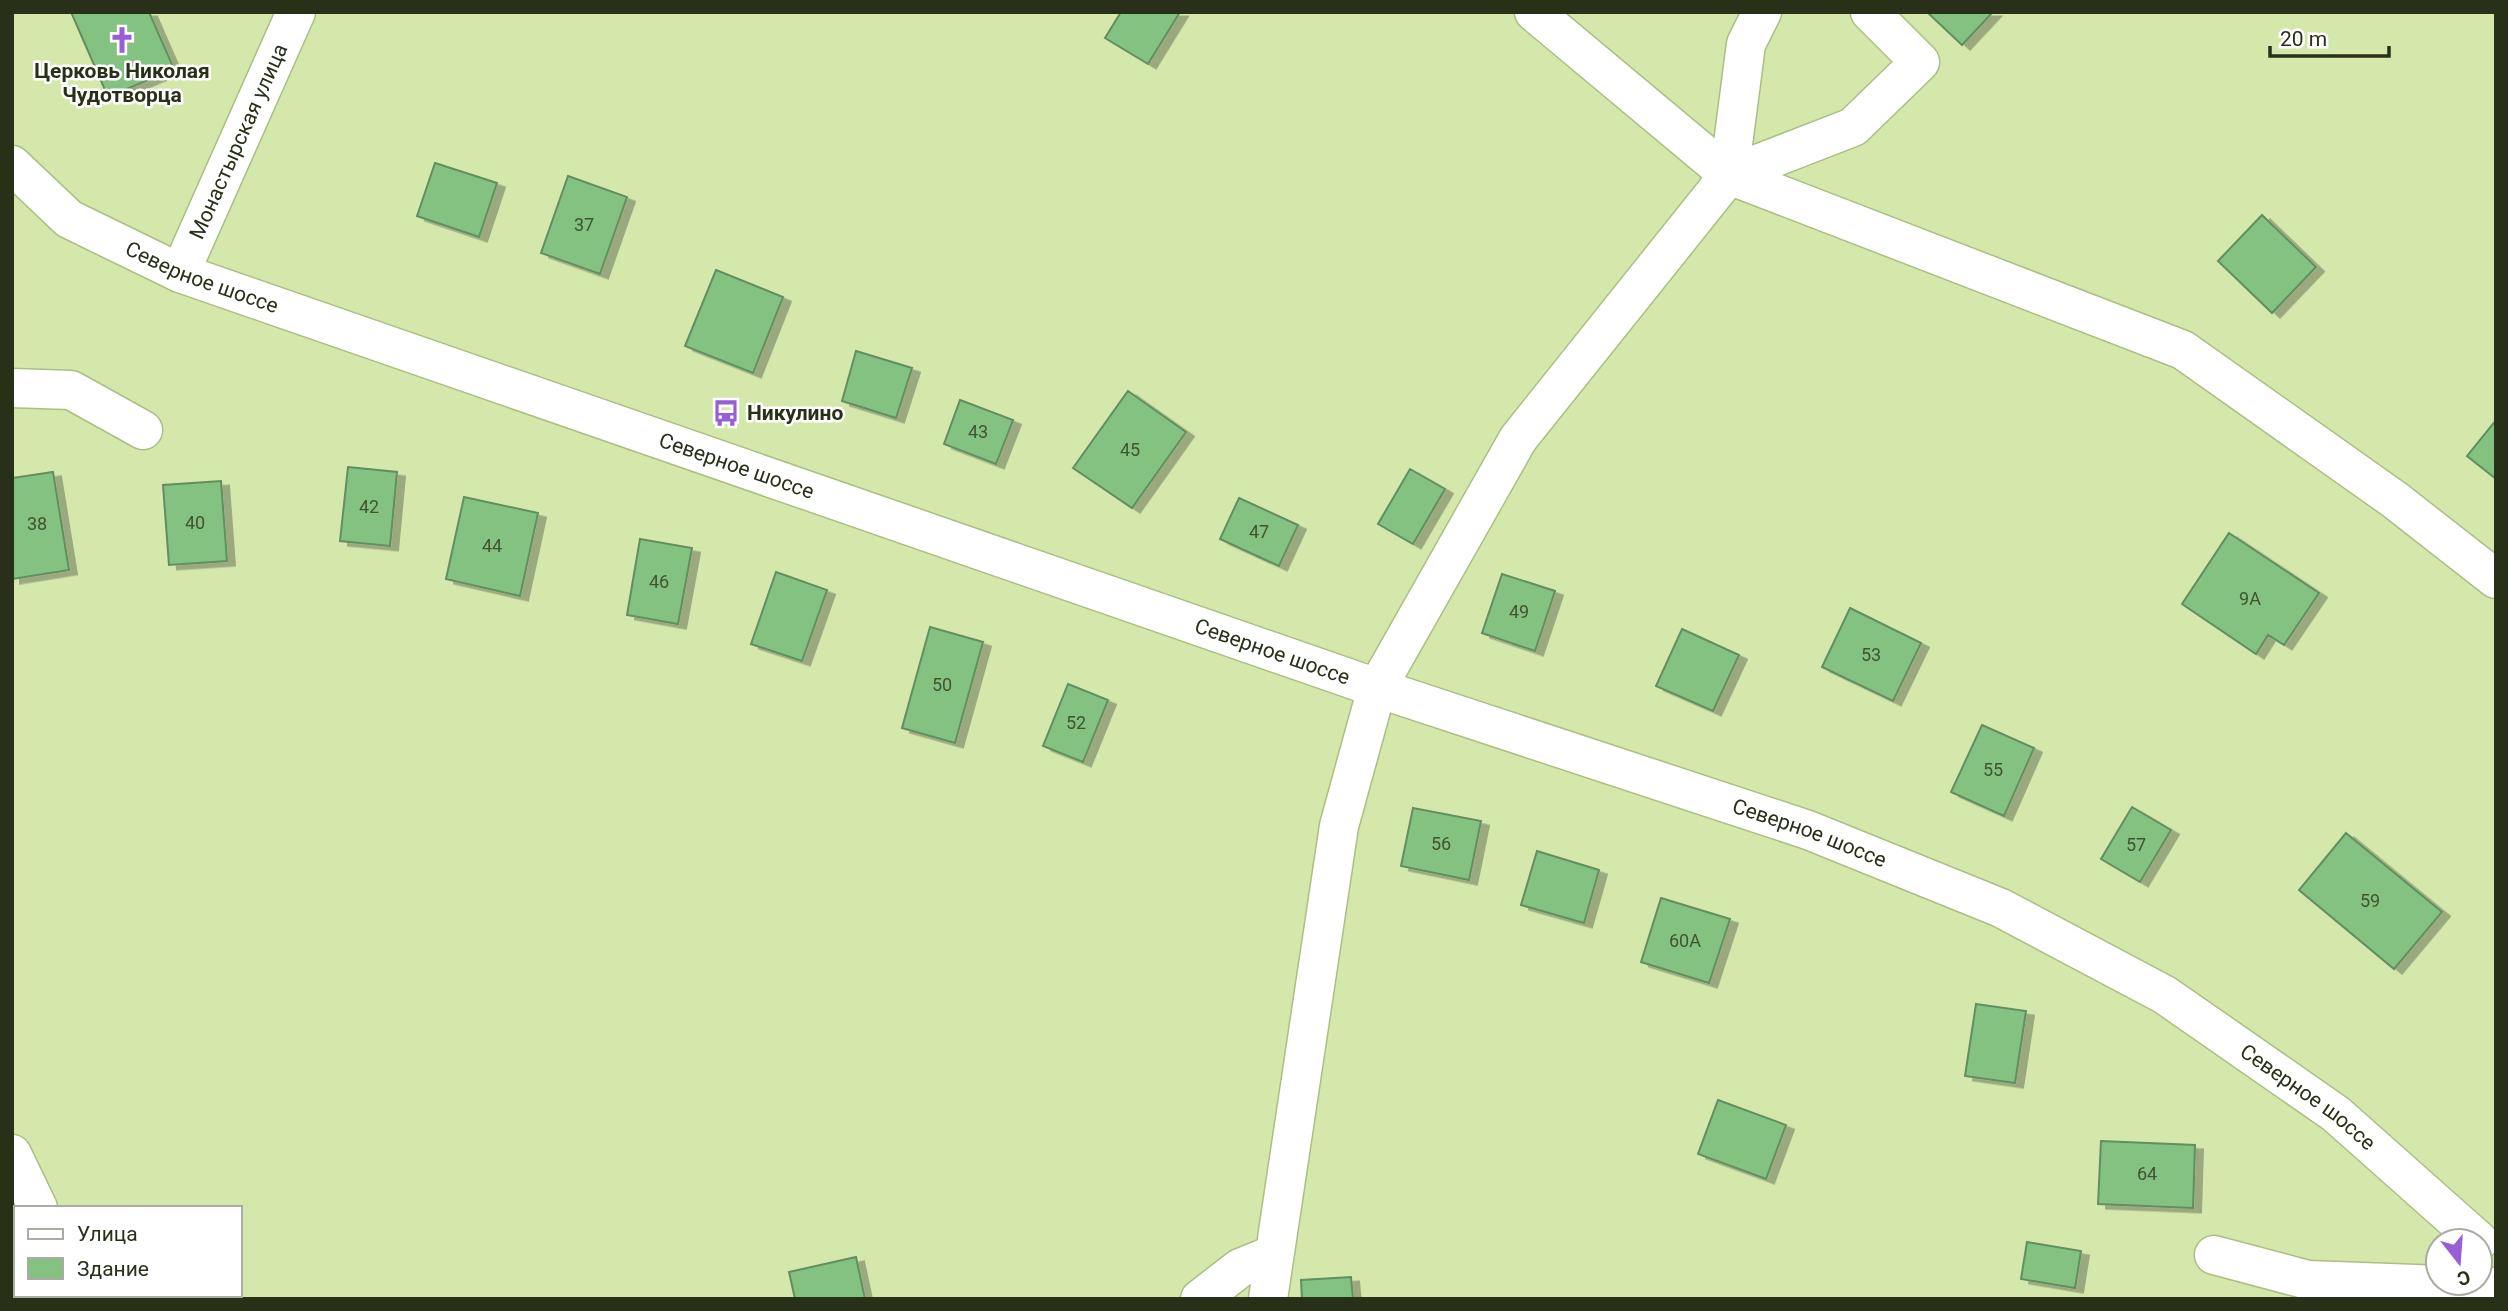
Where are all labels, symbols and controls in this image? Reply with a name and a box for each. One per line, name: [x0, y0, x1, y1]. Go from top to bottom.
scale bar: [2270, 14, 2389, 58]
church icon: Церковь Николая Чудотворца: [107, 25, 137, 55]
text: 20 m: [2280, 27, 2327, 51]
street label: Монастырская улица: [185, 40, 292, 243]
place label: Церковь Николая Чудотворца: [34, 59, 210, 107]
house number: 37: [574, 214, 594, 235]
street label: Северное шоссе: [122, 236, 281, 318]
bus stop icon: Никулино: [711, 398, 741, 428]
place label: Никулино: [747, 401, 843, 425]
house number: 43: [968, 421, 988, 442]
street label: Северное шоссе: [656, 428, 817, 504]
house number: 45: [1120, 439, 1140, 460]
house number: 42: [359, 496, 379, 517]
house number: 40: [185, 512, 205, 533]
house number: 38: [27, 513, 47, 534]
house number: 47: [1249, 521, 1269, 542]
house number: 44: [482, 535, 502, 556]
house number: 46: [649, 571, 669, 592]
house number: 9А: [2239, 588, 2261, 609]
house number: 49: [1509, 601, 1529, 622]
street label: Северное шоссе: [1192, 614, 1353, 690]
house number: 53: [1861, 644, 1881, 665]
house number: 50: [932, 674, 952, 695]
house number: 52: [1066, 712, 1086, 733]
house number: 55: [1983, 759, 2003, 780]
street label: Северное шоссе: [1729, 794, 1890, 872]
house number: 56: [1431, 833, 1451, 854]
house number: 57: [2126, 834, 2146, 855]
house number: 59: [2360, 890, 2380, 911]
house number: 60А: [1669, 930, 1701, 951]
street label: Северное шоссе: [2236, 1039, 2380, 1155]
house number: 64: [2137, 1163, 2157, 1184]
legend: [14, 1206, 242, 1297]
text: Улица: [77, 1222, 138, 1246]
north arrow: [2424, 1227, 2494, 1297]
text: Здание: [77, 1257, 149, 1281]
text: С: [2455, 1265, 2473, 1291]

